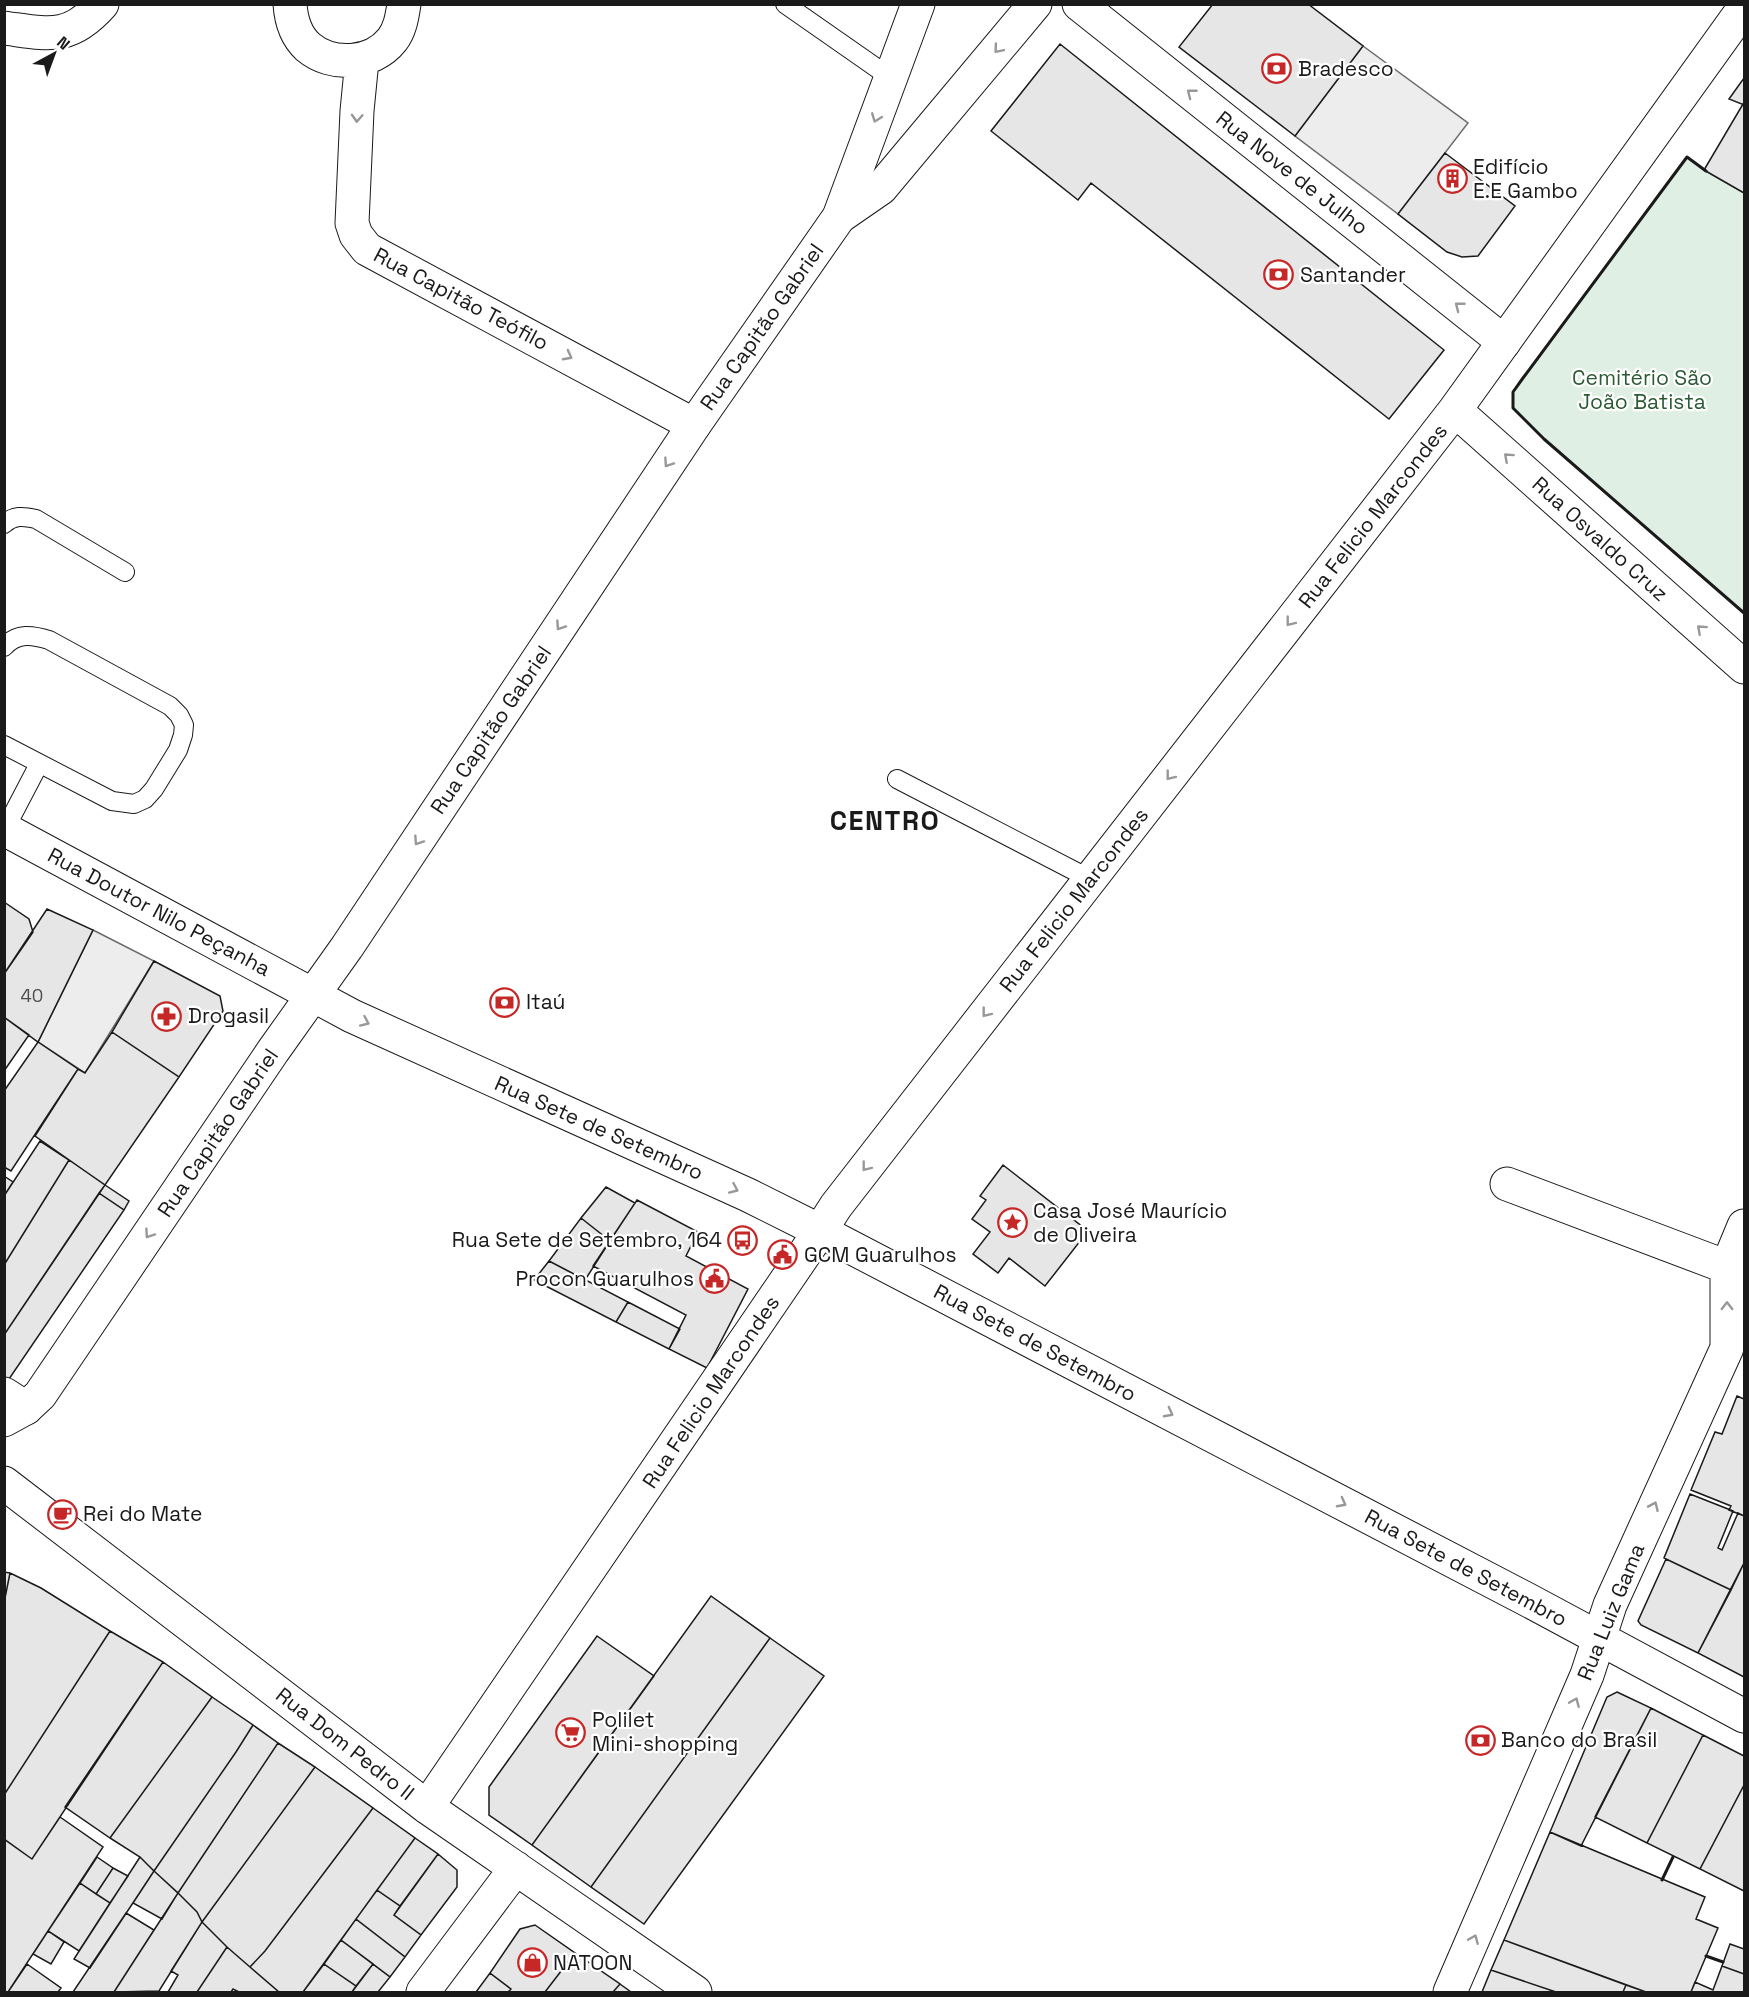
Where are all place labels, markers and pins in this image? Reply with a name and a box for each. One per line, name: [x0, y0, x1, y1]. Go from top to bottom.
bank icon: Bradesco: [1261, 53, 1293, 85]
place label: Bradesco: [1298, 55, 1394, 82]
place label: Edifício E.E Gambo: [1473, 153, 1578, 204]
building icon: Edifício E.E Gambo: [1436, 163, 1468, 195]
bank icon: Santander: [1263, 259, 1295, 291]
place label: Santander: [1300, 261, 1406, 288]
bank icon: Itaú: [489, 986, 521, 1018]
place label: Itaú: [526, 988, 565, 1015]
pharmacy icon: Drogasil: [151, 1000, 183, 1032]
place label: Drogasil: [188, 1002, 269, 1029]
place label: Casa José Maurício de Oliveira: [1033, 1197, 1227, 1248]
place icon: Casa José Maurício de Oliveira: [996, 1207, 1028, 1239]
bus stop icon: Rua Sete de Setembro, 164: [727, 1224, 759, 1256]
place label: Rua Sete de Setembro, 164: [452, 1226, 722, 1253]
public building icon: GCM Guarulhos: [767, 1239, 799, 1271]
place label: GCM Guarulhos: [804, 1241, 957, 1268]
public building icon: Procon Guarulhos: [699, 1263, 731, 1295]
place label: Procon Guarulhos: [515, 1265, 694, 1292]
cafe icon: Rei do Mate: [46, 1498, 78, 1530]
place label: Rei do Mate: [83, 1500, 202, 1527]
place label: Polilet Mini-shopping: [592, 1706, 738, 1757]
supermarket icon: Polilet Mini-shopping: [555, 1716, 587, 1748]
bank icon: Banco do Brasil: [1464, 1724, 1496, 1756]
place label: Banco do Brasil: [1501, 1726, 1657, 1753]
shop icon: NATOON: [516, 1947, 548, 1979]
place label: NATOON: [553, 1949, 632, 1976]

